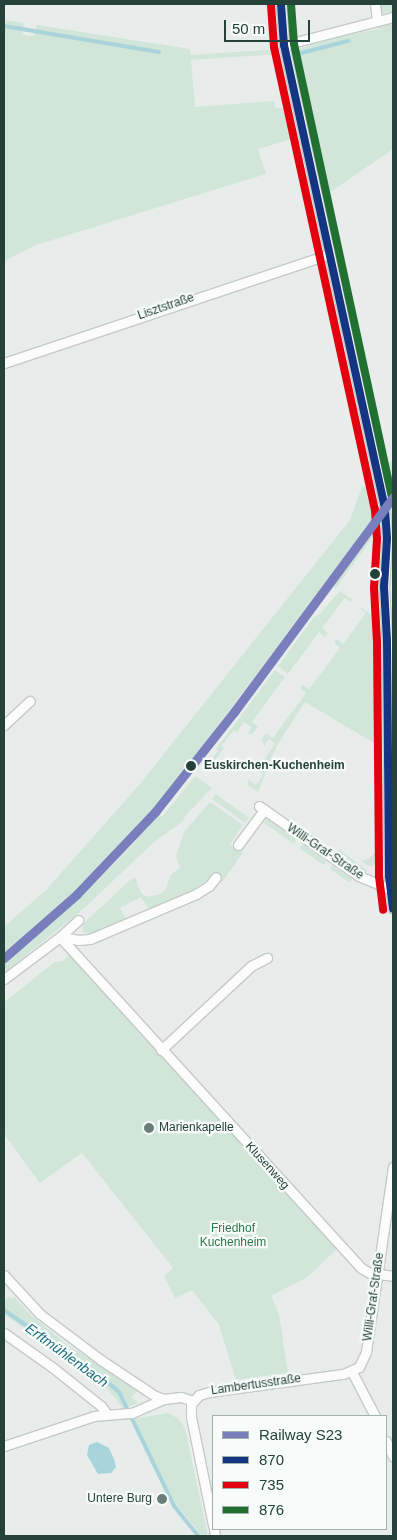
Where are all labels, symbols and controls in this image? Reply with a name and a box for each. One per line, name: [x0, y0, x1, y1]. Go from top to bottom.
scale bar: [227, 10, 313, 42]
text: 50 m: [232, 20, 265, 37]
street label: Lisztstraße: [136, 291, 196, 323]
unlabelled marker: [370, 569, 380, 579]
marker: Euskirchen-Kuchenheim: [182, 757, 200, 775]
place label: Euskirchen-Kuchenheim: [204, 759, 345, 773]
street label: Willi-Graf-Straße: [284, 821, 366, 883]
place label: Marienkapelle: [159, 1121, 234, 1135]
marker: Marienkapelle: [143, 1122, 155, 1134]
street label: Klusenweg: [242, 1139, 292, 1193]
park label: Friedhof Kuchenheim: [200, 1222, 266, 1250]
street label: Willi-Graf-Straße: [361, 1252, 387, 1342]
water label: Erftmühlenbach: [22, 1319, 112, 1391]
street label: Lambertusstraße: [210, 1372, 302, 1398]
legend: [212, 1415, 387, 1530]
text: Railway S23: [259, 1426, 342, 1443]
text: 870: [259, 1451, 284, 1468]
text: 735: [259, 1476, 284, 1493]
place label: Untere Burg: [87, 1492, 152, 1506]
marker: Untere Burg: [156, 1493, 168, 1505]
text: 876: [259, 1501, 284, 1518]

